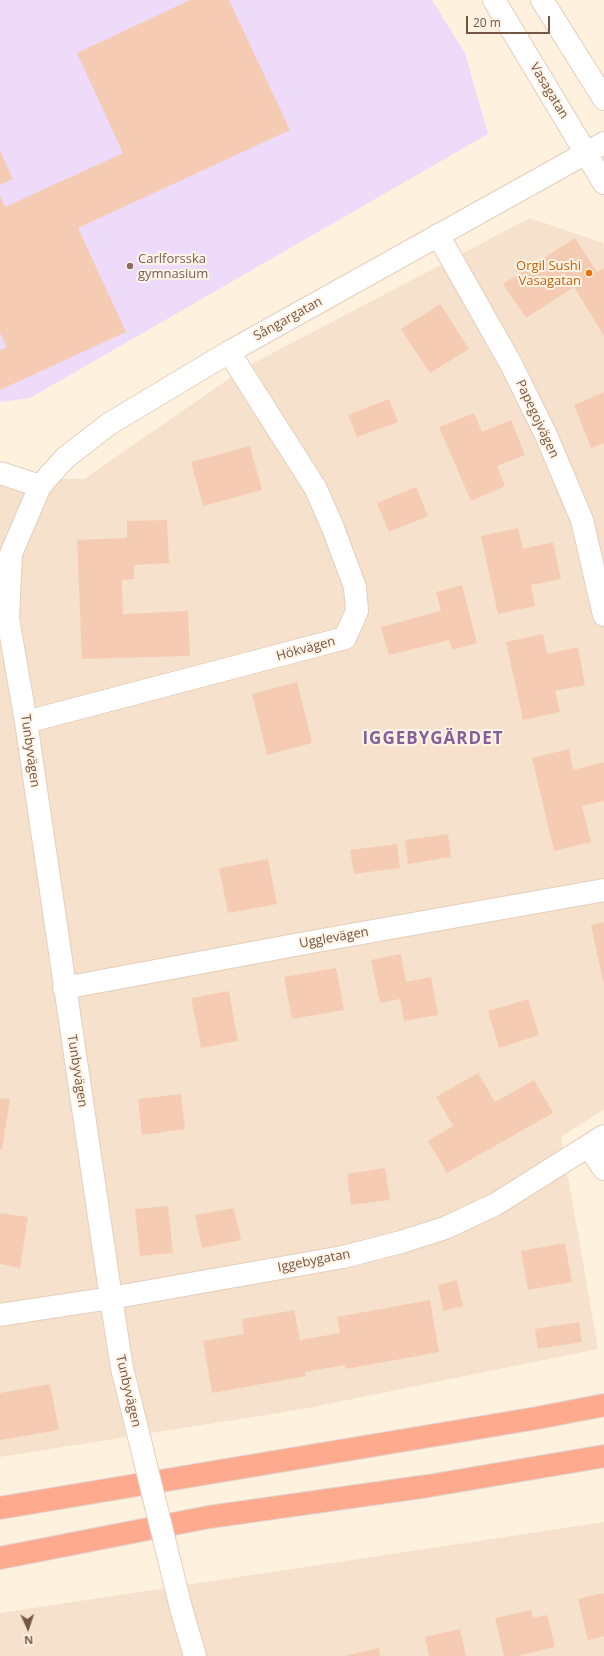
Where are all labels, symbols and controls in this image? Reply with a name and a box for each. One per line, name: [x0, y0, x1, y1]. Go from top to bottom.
scale bar: [468, 8, 552, 34]
text: 20 m: [473, 14, 501, 31]
street label: Vasagatan: [526, 60, 572, 122]
place label: Carlforsska gymnasium: [138, 251, 208, 282]
place label: Orgil Sushi Vasagatan: [516, 258, 581, 289]
marker: Carlforsska gymnasium: [125, 261, 135, 271]
marker: Orgil Sushi Vasagatan: [584, 268, 594, 278]
street label: Sångargatan: [251, 294, 325, 344]
street label: Papegojvägen: [512, 377, 562, 461]
street label: Hökvägen: [275, 634, 337, 664]
street label: Tunbyvägen: [17, 713, 43, 789]
district label: IGGEBYGÄRDET: [362, 729, 504, 749]
street label: Ugglevägen: [298, 924, 370, 952]
street label: Tunbyvägen: [64, 1033, 90, 1109]
street label: Iggebygatan: [276, 1246, 352, 1276]
street label: Tunbyvägen: [112, 1353, 144, 1429]
north arrow: [8, 1608, 48, 1648]
text: N: [24, 1633, 34, 1648]

